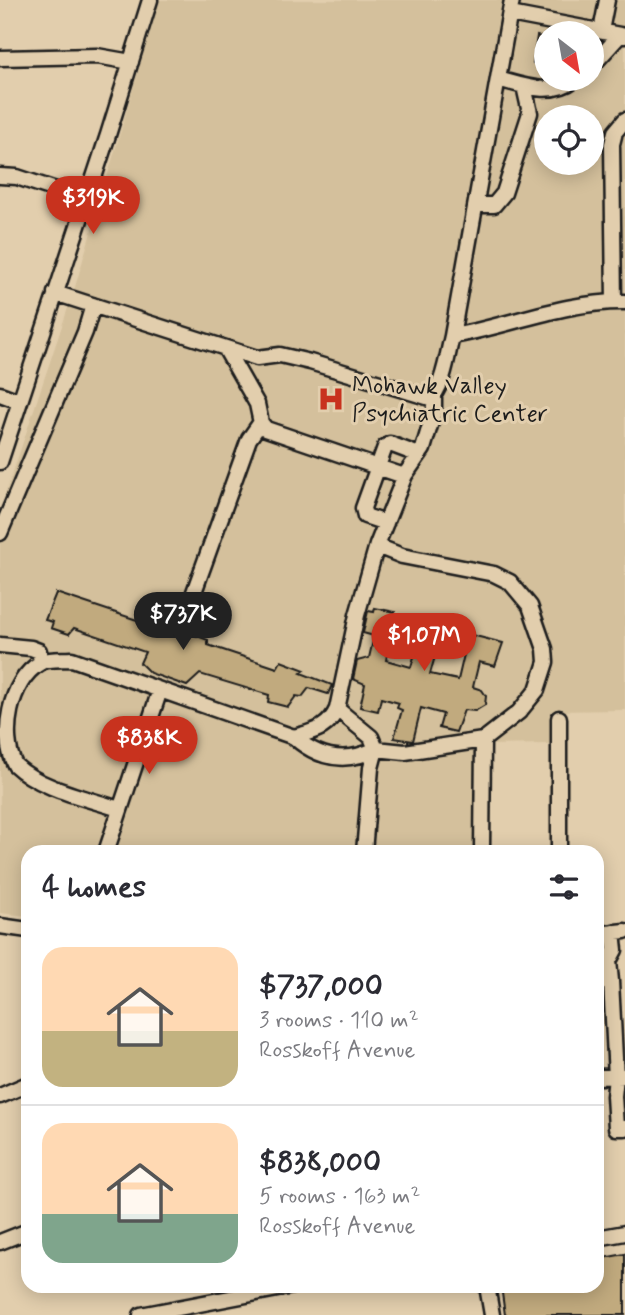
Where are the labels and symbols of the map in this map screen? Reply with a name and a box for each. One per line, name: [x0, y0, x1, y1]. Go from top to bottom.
north arrow: [534, 21, 604, 91]
pin: $319K: [44, 176, 142, 236]
place label: Mohawk Valley Psychiatric Center: [352, 371, 548, 430]
hospital icon: Mohawk Valley Psychiatric Center: [316, 384, 346, 414]
pin: $737K: [134, 592, 232, 652]
pin: $1.07M: [367, 614, 481, 673]
pin: $838K: [100, 716, 198, 776]

